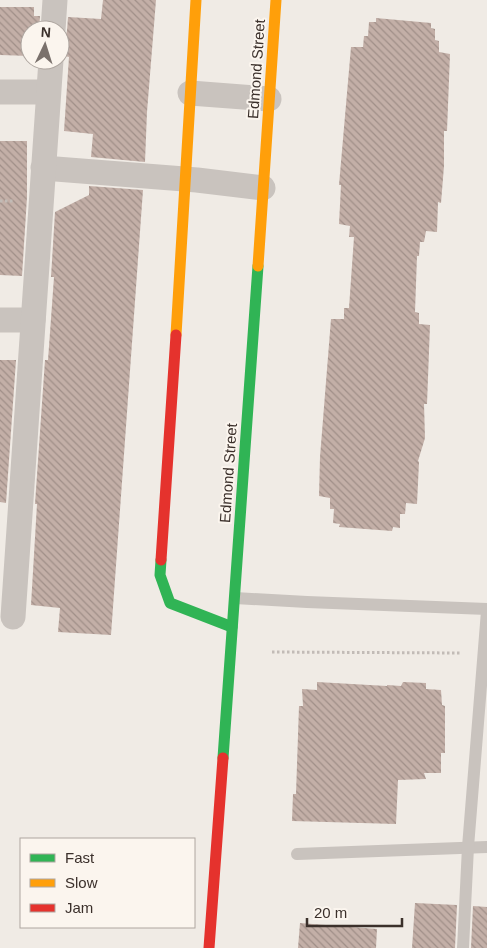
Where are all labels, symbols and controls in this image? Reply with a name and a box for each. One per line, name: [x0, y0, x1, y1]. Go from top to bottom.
street label: Edmond Street: [244, 18, 268, 120]
north arrow: [20, 20, 70, 70]
text: N: [40, 24, 52, 40]
street label: Edmond Street: [216, 422, 240, 524]
legend: [20, 838, 195, 928]
text: Fast: [65, 849, 95, 866]
text: Slow: [65, 874, 98, 891]
scale bar: [307, 896, 402, 928]
text: Jam: [65, 899, 93, 916]
text: 20 m: [314, 904, 347, 921]

